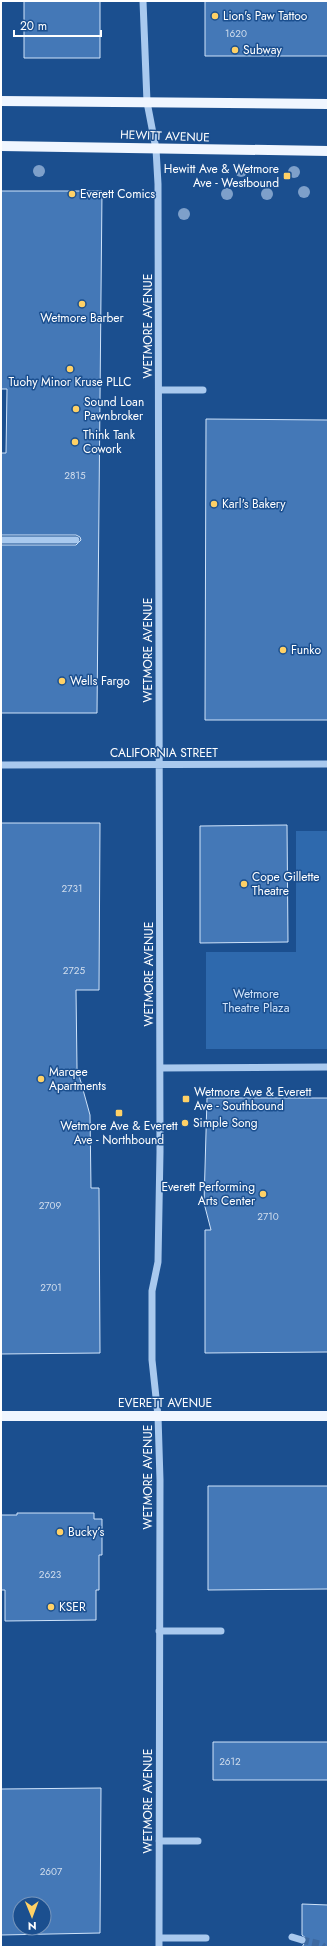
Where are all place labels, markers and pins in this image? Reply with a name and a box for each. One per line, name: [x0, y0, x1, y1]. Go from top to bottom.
place label: Lion's Paw Tattoo: [223, 7, 308, 25]
marker: Lion's Paw Tattoo: [210, 11, 220, 21]
place label: Subway: [243, 41, 282, 59]
marker: Subway: [230, 45, 240, 55]
place label: Hewitt Ave & Wetmore Ave - Westbound: [164, 160, 279, 192]
marker: Hewitt Ave & Wetmore Ave - Westbound: [282, 171, 292, 181]
place label: Everett Comics: [80, 185, 155, 203]
marker: Everett Comics: [67, 189, 77, 199]
marker: Wetmore Barber: [77, 299, 87, 309]
place label: Wetmore Barber: [40, 309, 125, 327]
marker: Tuohy Minor Kruse PLLC: [65, 364, 75, 374]
place label: Tuohy Minor Kruse PLLC: [8, 373, 132, 391]
place label: Sound Loan Pawnbroker: [84, 393, 144, 425]
marker: Sound Loan Pawnbroker: [71, 404, 81, 414]
place label: Think Tank Cowork: [83, 426, 136, 458]
marker: Think Tank Cowork: [70, 437, 80, 447]
place label: Karl's Bakery: [222, 495, 286, 513]
marker: Karl's Bakery: [209, 499, 219, 509]
place label: Funko: [291, 641, 321, 659]
marker: Funko: [278, 645, 288, 655]
place label: Wells Fargo: [70, 672, 130, 690]
marker: Wells Fargo: [57, 676, 67, 686]
place label: Cope Gillette Theatre: [252, 868, 319, 900]
marker: Cope Gillette Theatre: [239, 879, 249, 889]
place label: Marqee Apartments: [49, 1063, 106, 1095]
marker: Marqee Apartments: [36, 1074, 46, 1084]
place label: Wetmore Ave & Everett Ave - Southbound: [194, 1083, 311, 1115]
marker: Wetmore Ave & Everett Ave - Southbound: [181, 1094, 191, 1104]
marker: Wetmore Ave & Everett Ave - Northbound: [114, 1108, 124, 1118]
place label: Simple Song: [193, 1114, 258, 1132]
place label: Wetmore Ave & Everett Ave - Northbound: [60, 1117, 178, 1149]
marker: Simple Song: [180, 1118, 190, 1128]
place label: Everett Performing Arts Center: [161, 1178, 256, 1210]
marker: Everett Performing Arts Center: [258, 1189, 268, 1199]
place label: Bucky’s: [68, 1523, 105, 1541]
marker: Bucky’s: [55, 1527, 65, 1537]
place label: KSER: [59, 1598, 86, 1616]
marker: KSER: [46, 1602, 56, 1612]

